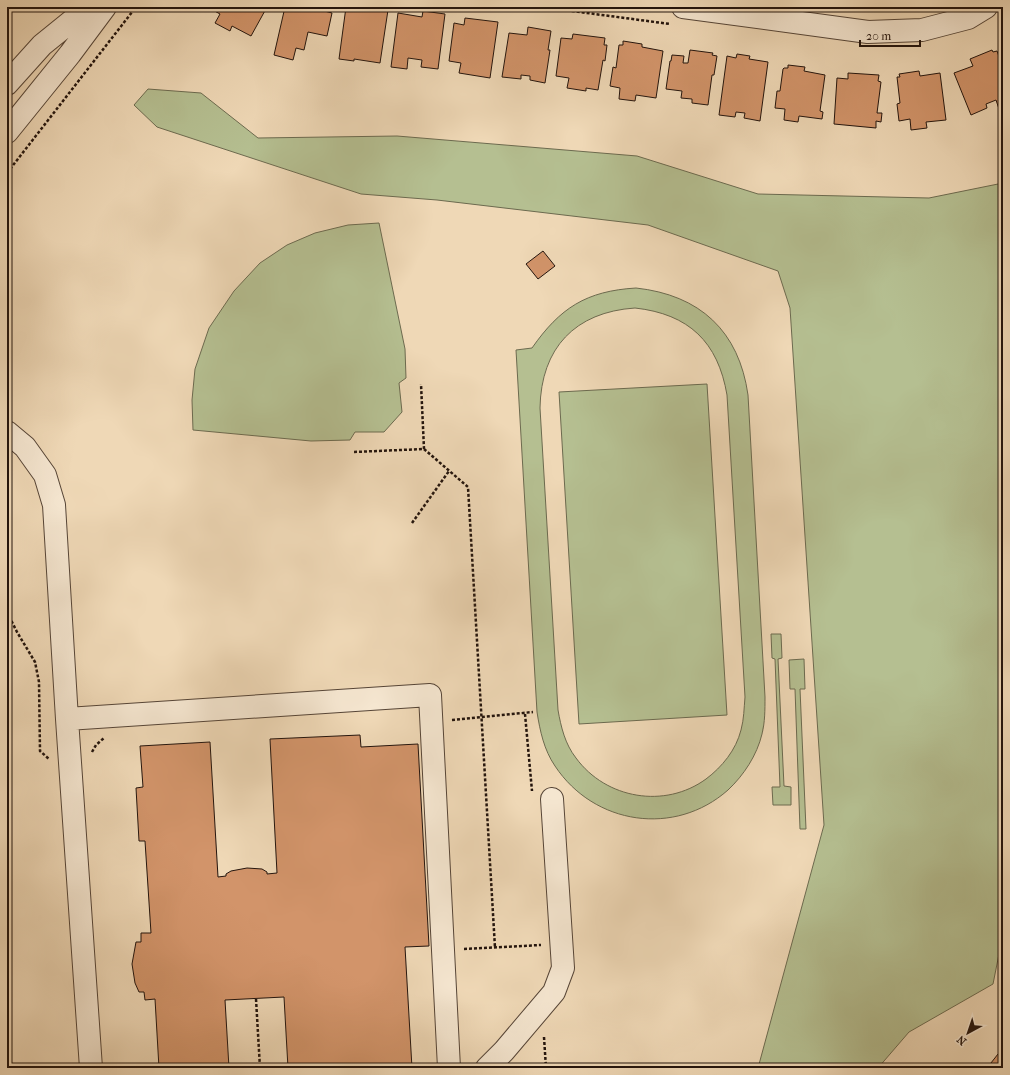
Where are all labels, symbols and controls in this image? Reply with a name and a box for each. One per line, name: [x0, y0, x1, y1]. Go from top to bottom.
scale bar: [860, 22, 920, 48]
text: 20 m: [866, 29, 891, 43]
north arrow: [948, 1013, 988, 1053]
text: N: [954, 1032, 969, 1048]

